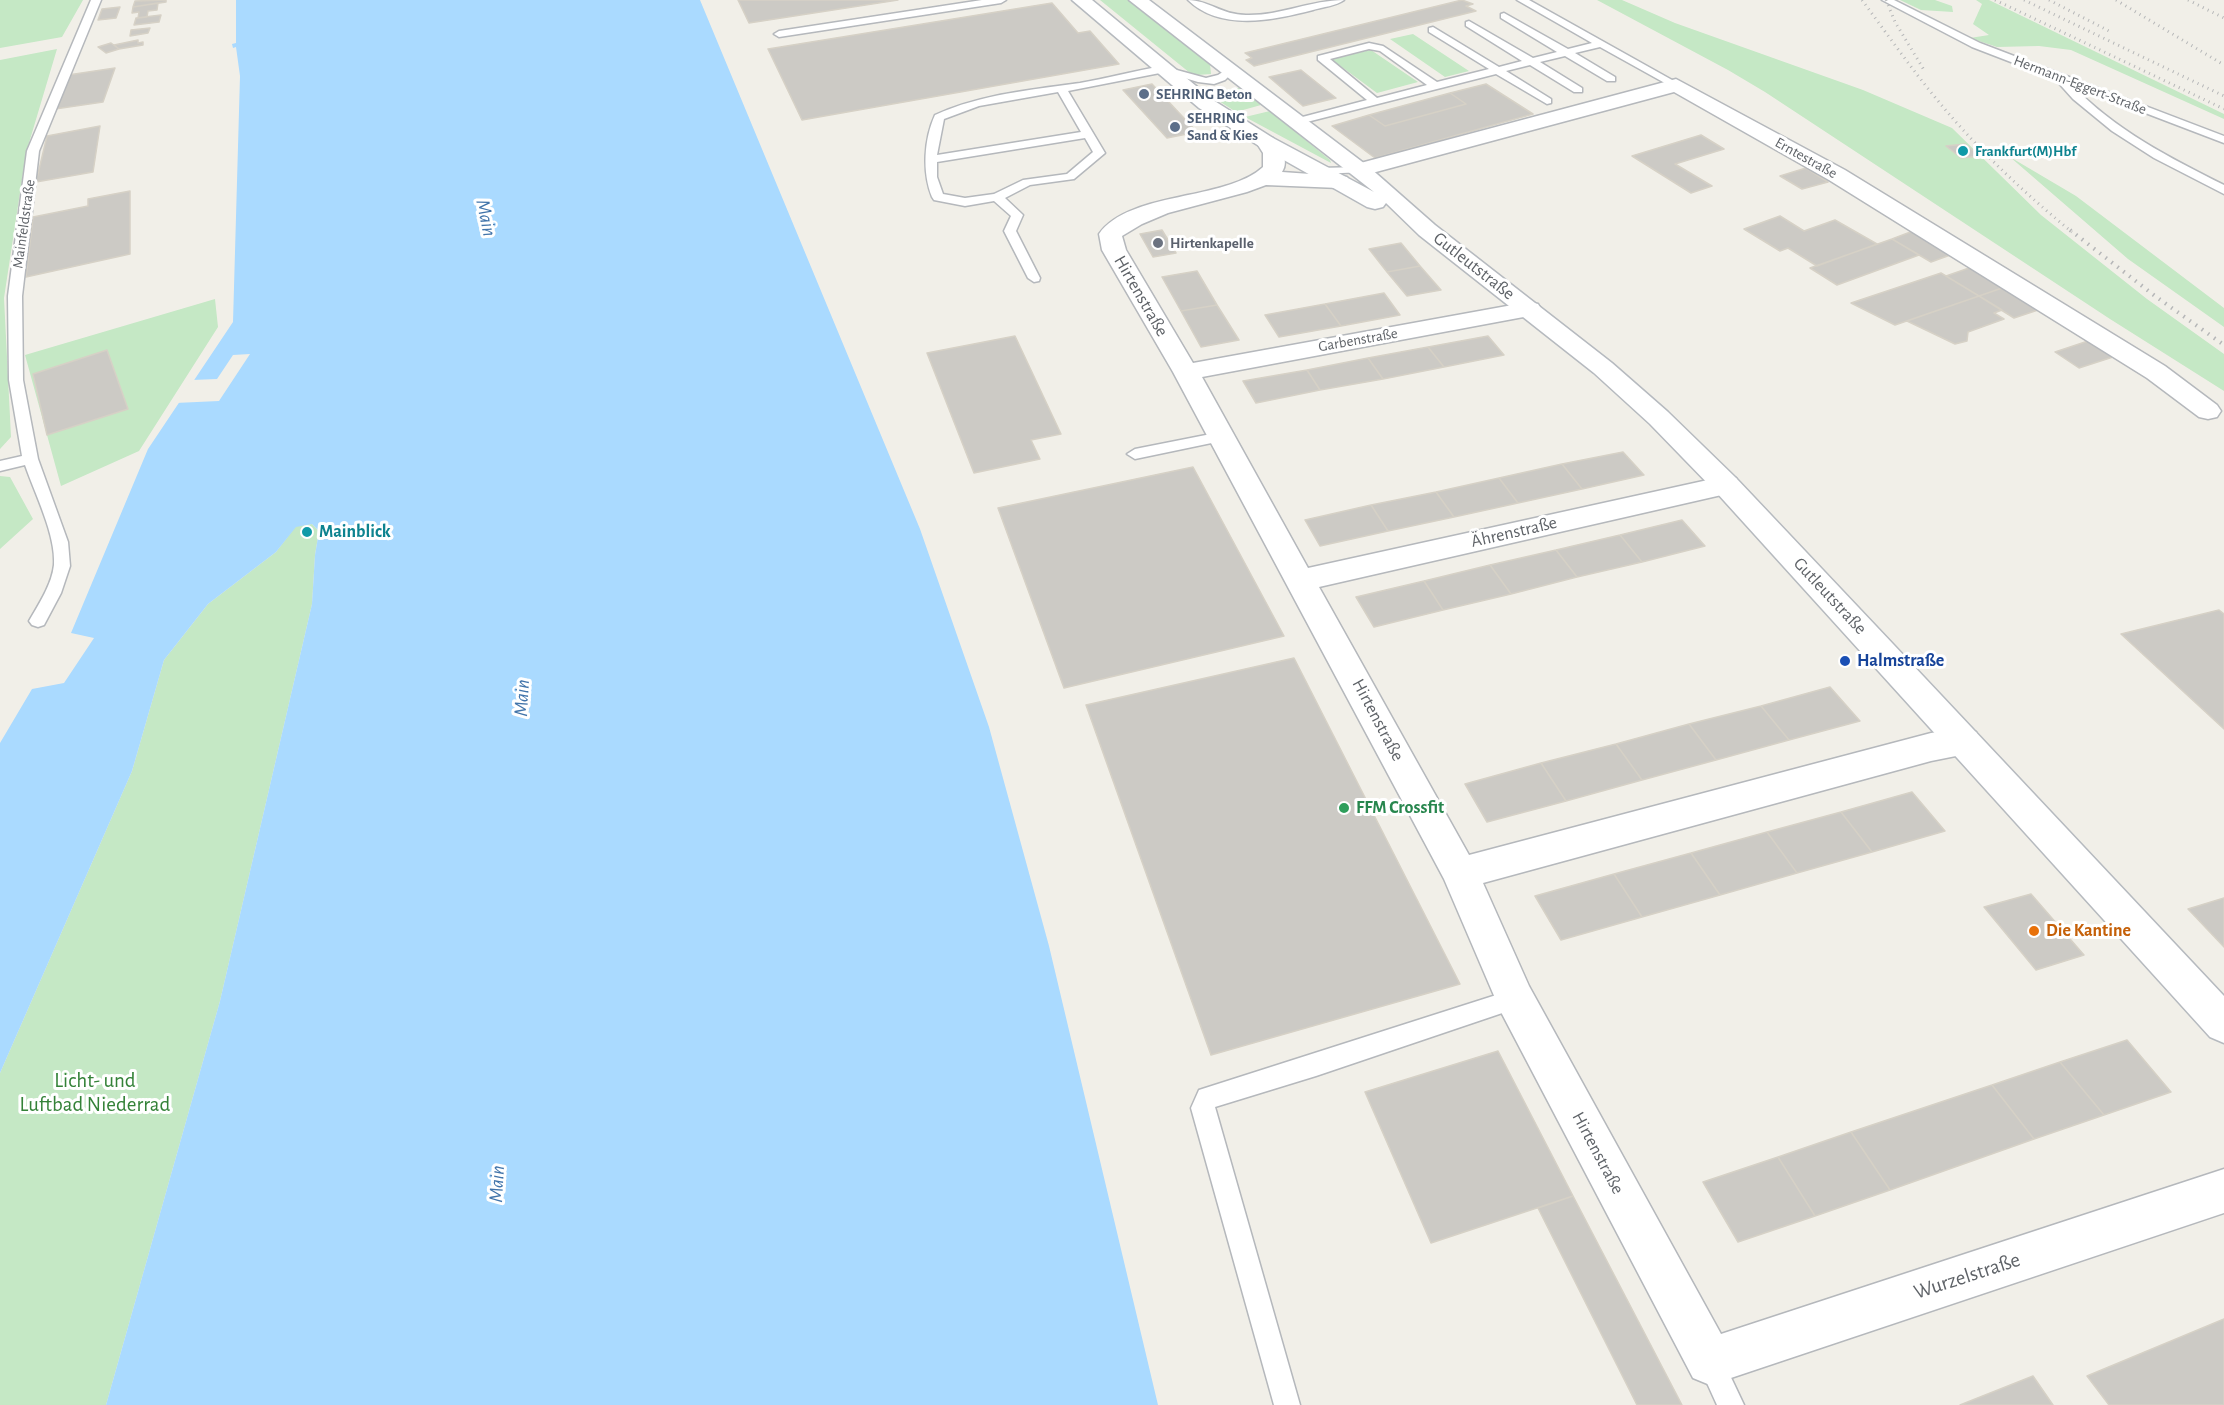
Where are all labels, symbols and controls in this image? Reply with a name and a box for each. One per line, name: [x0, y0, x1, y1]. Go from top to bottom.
street label: Hermann-Eggert-Straße: [2011, 51, 2149, 119]
place label: SEHRING Beton: [1156, 85, 1252, 103]
marker: SEHRING Beton: [1137, 87, 1151, 101]
place label: SEHRING Sand & Kies: [1187, 109, 1258, 144]
marker: SEHRING Sand & Kies: [1168, 120, 1182, 134]
street label: Erntestraße: [1772, 134, 1840, 182]
place label: Frankfurt(M)Hbf: [1975, 142, 2076, 160]
marker: Frankfurt(M)Hbf: [1956, 144, 1970, 158]
street label: Mainfeldstraße: [9, 178, 39, 270]
water label: Main: [470, 197, 502, 239]
street label: Gutleutstraße: [1429, 227, 1519, 305]
place label: Hirtenkapelle: [1170, 234, 1254, 252]
marker: Hirtenkapelle: [1151, 236, 1165, 250]
street label: Hirtenstraße: [1109, 252, 1173, 340]
street label: Garbenstraße: [1317, 324, 1399, 356]
street label: Ährenstraße: [1469, 512, 1559, 552]
place label: Mainblick: [319, 521, 391, 543]
marker: Mainblick: [300, 525, 314, 539]
street label: Gutleutstraße: [1789, 553, 1871, 639]
place label: Halmstraße: [1857, 650, 1944, 672]
marker: Halmstraße: [1838, 654, 1852, 668]
street label: Hirtenstraße: [1347, 675, 1409, 765]
water label: Main: [509, 679, 535, 717]
place label: FFM Crossfit: [1356, 797, 1444, 819]
marker: FFM Crossfit: [1337, 801, 1351, 815]
place label: Die Kantine: [2046, 920, 2131, 942]
marker: Die Kantine: [2027, 924, 2041, 938]
park label: Licht- und Luftbad Niederrad: [20, 1068, 170, 1118]
street label: Hirtenstraße: [1567, 1108, 1629, 1198]
water label: Main: [484, 1165, 510, 1203]
street label: Wurzelstraße: [1911, 1247, 2023, 1305]

